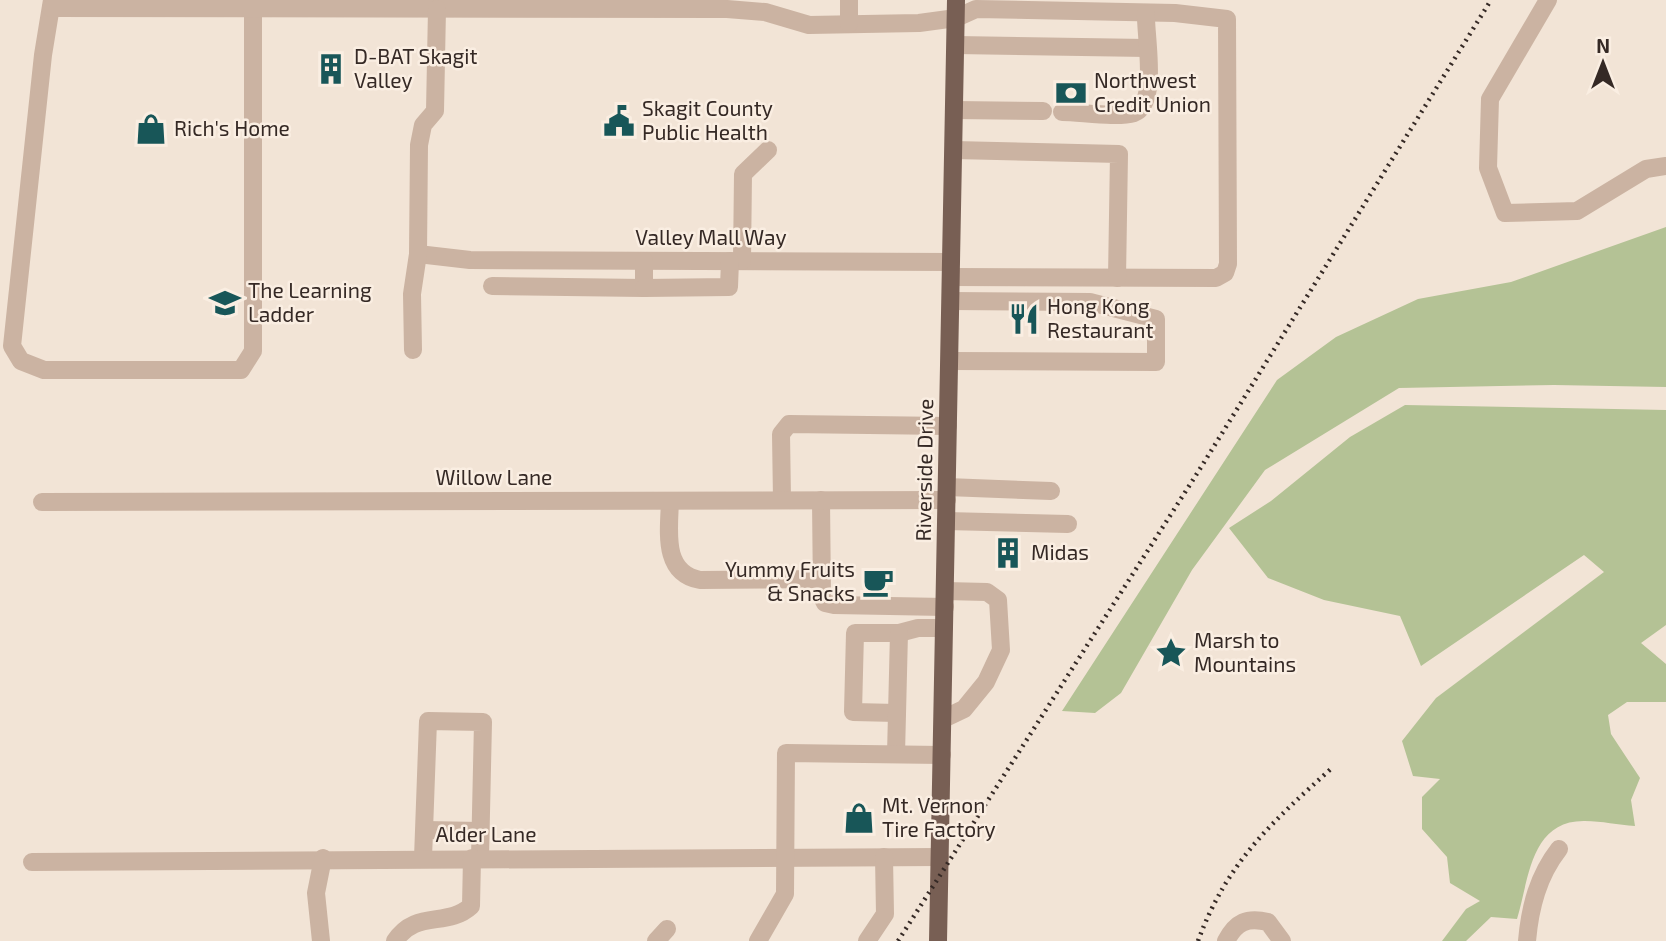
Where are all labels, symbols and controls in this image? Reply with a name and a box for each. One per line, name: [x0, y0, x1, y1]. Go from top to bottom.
north arrow: [1568, 28, 1638, 98]
text: N: [1596, 34, 1610, 57]
place label: D-BAT Skagit Valley: [354, 43, 478, 92]
building icon: D-BAT Skagit Valley: [314, 52, 348, 86]
place label: Northwest Credit Union: [1094, 67, 1211, 116]
bank icon: Northwest Credit Union: [1054, 76, 1088, 110]
place label: Skagit County Public Health: [642, 95, 773, 144]
public building icon: Skagit County Public Health: [602, 104, 636, 138]
shop icon: Rich's Home: [134, 112, 168, 146]
place label: Rich's Home: [174, 115, 290, 140]
street label: Valley Mall Way: [635, 224, 787, 249]
place label: The Learning Ladder: [248, 277, 372, 326]
school or university icon: The Learning Ladder: [208, 286, 242, 320]
place label: Hong Kong Restaurant: [1047, 293, 1153, 342]
restaurant icon: Hong Kong Restaurant: [1007, 302, 1041, 336]
street label: Riverside Drive: [910, 398, 937, 541]
street label: Willow Lane: [436, 464, 552, 489]
building icon: Midas: [991, 536, 1025, 570]
place label: Midas: [1031, 539, 1089, 564]
place label: Yummy Fruits & Snacks: [725, 556, 855, 605]
cafe icon: Yummy Fruits & Snacks: [861, 565, 895, 599]
place label: Marsh to Mountains: [1194, 627, 1296, 676]
place icon: Marsh to Mountains: [1154, 636, 1188, 670]
place label: Mt. Vernon Tire Factory: [882, 792, 996, 841]
shop icon: Mt. Vernon Tire Factory: [842, 801, 876, 835]
street label: Alder Lane: [435, 821, 537, 846]

